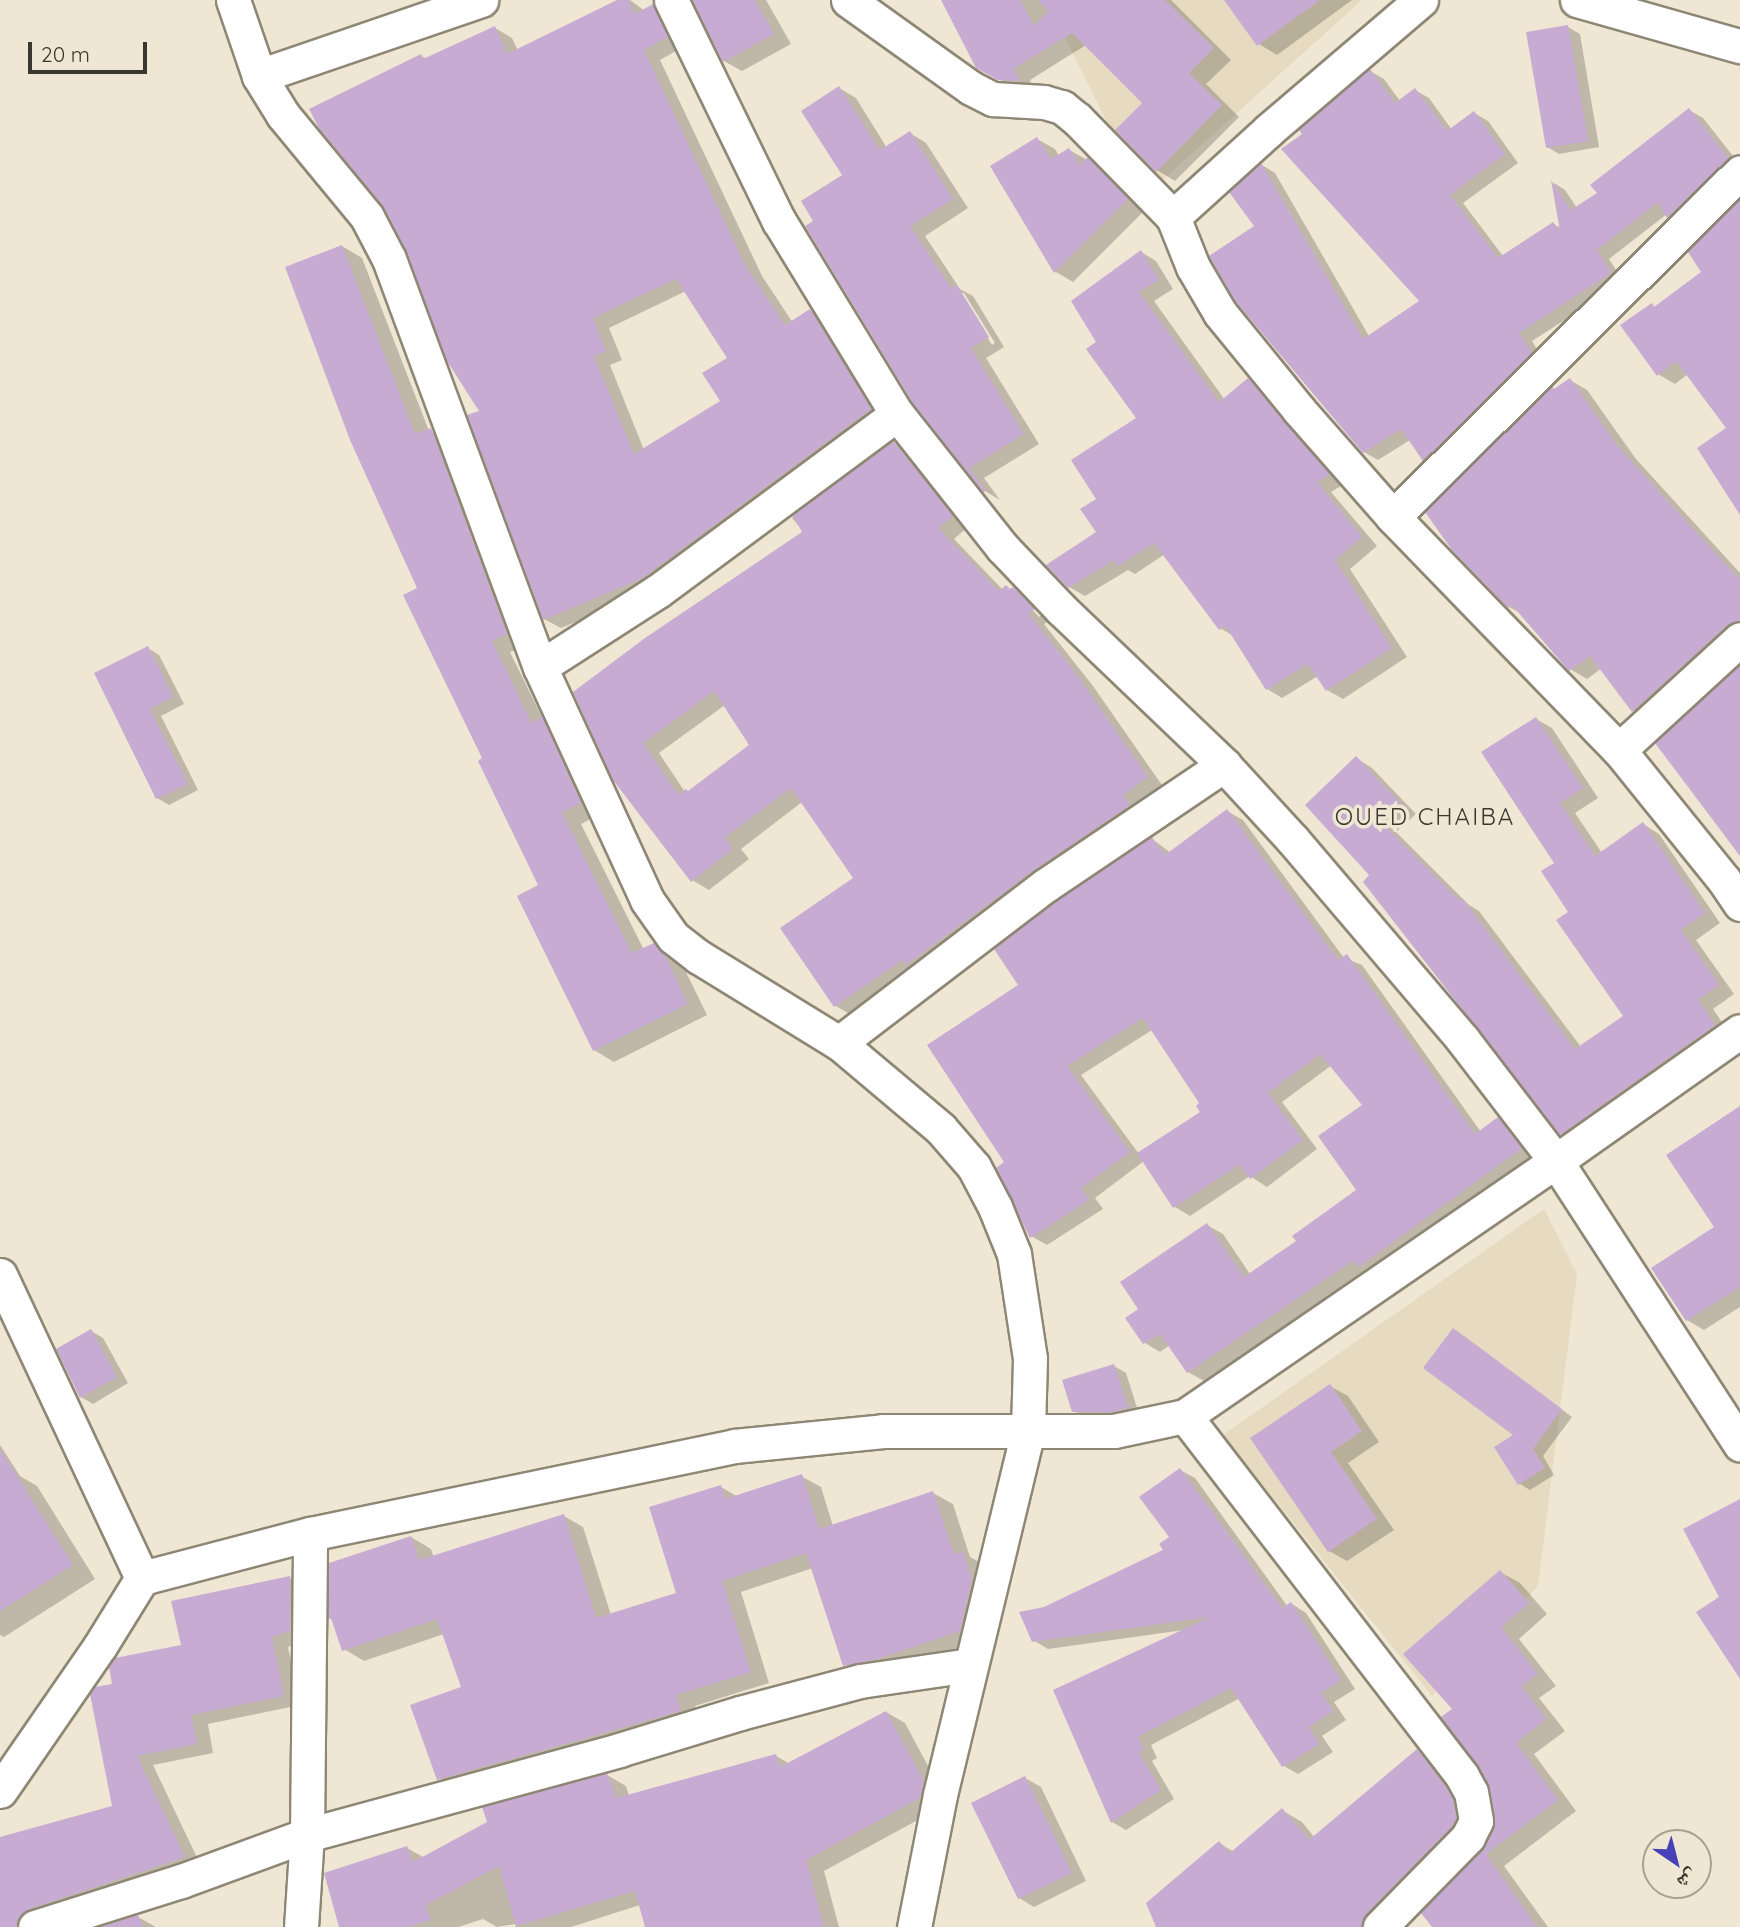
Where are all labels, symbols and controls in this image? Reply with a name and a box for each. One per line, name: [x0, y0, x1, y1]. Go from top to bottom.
scale bar: [32, 28, 150, 72]
text: 20 m: [41, 41, 90, 67]
district label: OUED CHAIBA: [1336, 803, 1514, 831]
north arrow: [1642, 1829, 1712, 1899]
text: ش: [1673, 1864, 1703, 1895]

